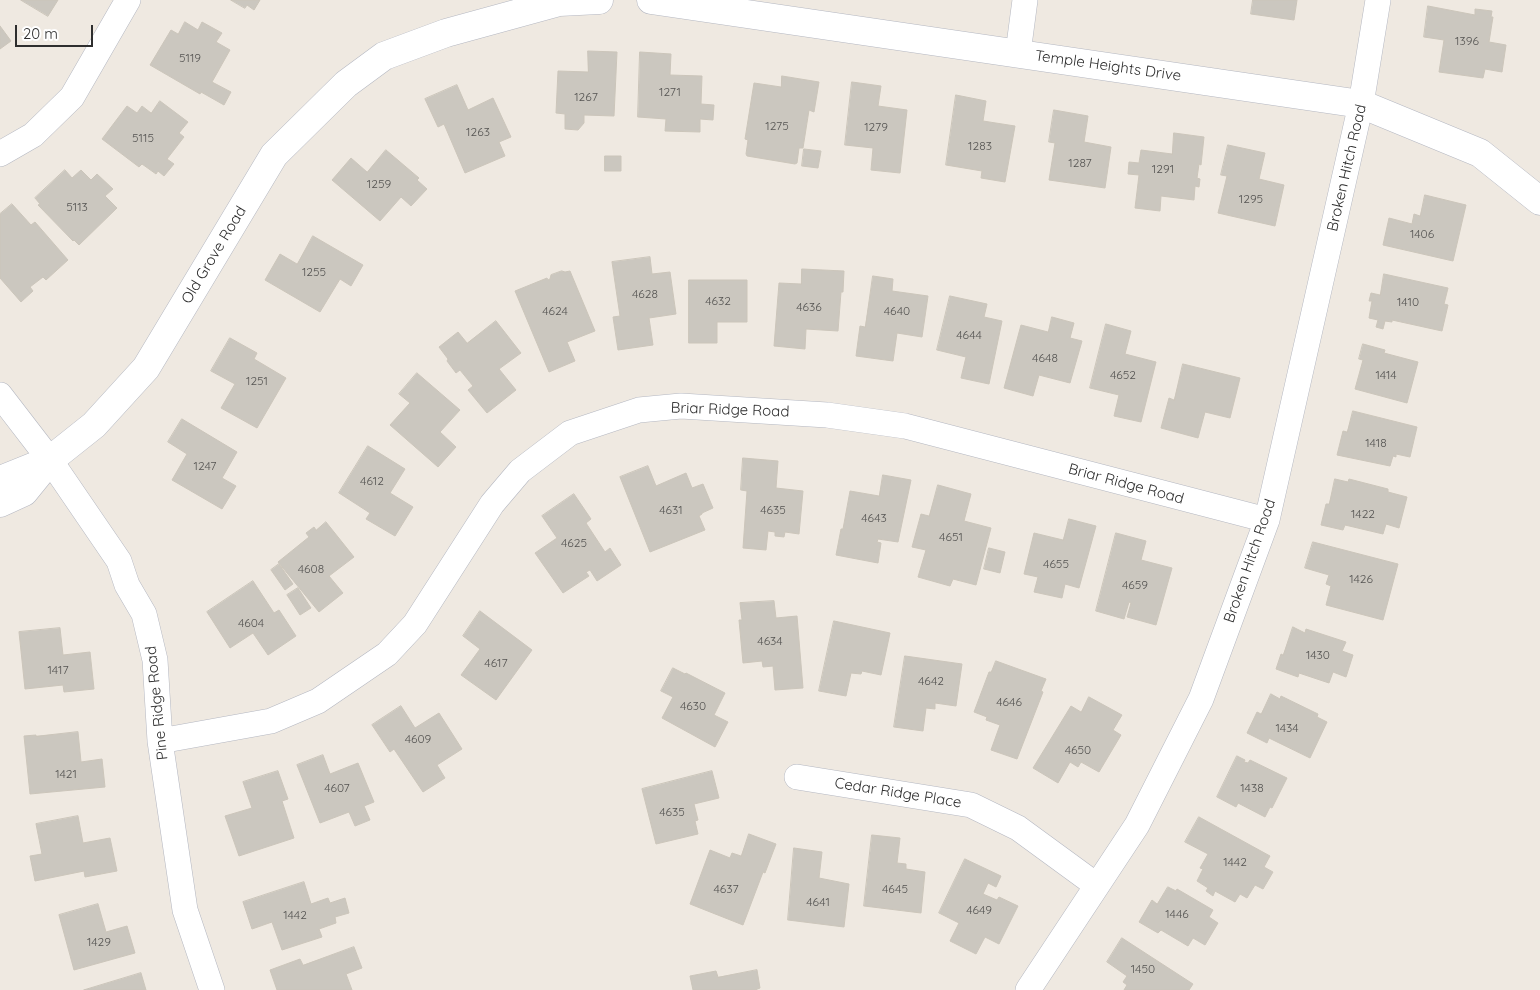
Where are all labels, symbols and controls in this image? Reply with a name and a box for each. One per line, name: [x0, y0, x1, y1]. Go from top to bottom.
scale bar: [18, 15, 95, 47]
text: 20 m: [23, 24, 58, 43]
house number: 1396: [1455, 34, 1479, 48]
street label: Temple Heights Drive: [1034, 47, 1182, 85]
house number: 5119: [179, 51, 201, 65]
house number: 1271: [659, 85, 681, 99]
house number: 1267: [574, 90, 598, 104]
street label: Broken Hitch Road: [1324, 103, 1370, 233]
house number: 1275: [765, 119, 789, 133]
house number: 1279: [864, 120, 888, 134]
house number: 1263: [466, 125, 490, 139]
house number: 5115: [132, 131, 154, 145]
house number: 1283: [968, 139, 992, 153]
house number: 1287: [1068, 156, 1092, 170]
house number: 1291: [1152, 162, 1174, 176]
house number: 1259: [367, 177, 391, 191]
house number: 1295: [1239, 192, 1263, 206]
house number: 5113: [66, 200, 88, 214]
street label: Old Grove Road: [178, 203, 250, 307]
house number: 1406: [1410, 227, 1434, 241]
house number: 1255: [302, 265, 326, 279]
house number: 4628: [632, 287, 658, 301]
house number: 4632: [705, 294, 731, 308]
house number: 1410: [1397, 295, 1419, 309]
house number: 4636: [796, 300, 822, 314]
house number: 4624: [542, 304, 568, 318]
house number: 4640: [884, 304, 910, 318]
house number: 4644: [956, 328, 982, 342]
house number: 4648: [1032, 351, 1058, 365]
house number: 4652: [1110, 368, 1136, 382]
house number: 1414: [1375, 368, 1397, 382]
house number: 1251: [246, 374, 268, 388]
street label: Briar Ridge Road: [670, 399, 790, 421]
house number: 1418: [1365, 436, 1387, 450]
house number: 1247: [193, 459, 217, 473]
street label: Briar Ridge Road: [1066, 460, 1186, 508]
house number: 4612: [360, 474, 384, 488]
street label: Broken Hitch Road: [1220, 497, 1280, 625]
house number: 4631: [659, 503, 683, 517]
house number: 4635: [760, 503, 786, 517]
house number: 1422: [1351, 507, 1375, 521]
house number: 4643: [861, 511, 887, 525]
house number: 4651: [939, 530, 963, 544]
house number: 4625: [561, 536, 587, 550]
house number: 4655: [1043, 557, 1069, 571]
house number: 4608: [298, 562, 324, 576]
house number: 1426: [1349, 572, 1373, 586]
house number: 4659: [1122, 578, 1148, 592]
house number: 4604: [238, 616, 264, 630]
house number: 4634: [757, 634, 783, 648]
street label: Pine Ridge Road: [142, 645, 172, 761]
house number: 1430: [1306, 648, 1330, 662]
house number: 4617: [484, 656, 508, 670]
house number: 1417: [47, 663, 69, 677]
house number: 4642: [918, 674, 944, 688]
house number: 4646: [996, 695, 1022, 709]
house number: 4630: [680, 699, 706, 713]
house number: 1434: [1275, 721, 1299, 735]
house number: 4609: [405, 732, 431, 746]
house number: 4650: [1065, 743, 1091, 757]
house number: 1421: [55, 767, 77, 781]
street label: Cedar Ridge Place: [833, 774, 963, 812]
house number: 4607: [324, 781, 350, 795]
house number: 1438: [1240, 781, 1264, 795]
house number: 4635: [659, 805, 685, 819]
house number: 1442: [1223, 855, 1247, 869]
house number: 4637: [713, 882, 739, 896]
house number: 4645: [882, 882, 908, 896]
house number: 4641: [806, 895, 830, 909]
house number: 4649: [966, 903, 992, 917]
house number: 1446: [1165, 907, 1189, 921]
house number: 1442: [283, 908, 307, 922]
house number: 1429: [87, 935, 111, 949]
house number: 1450: [1131, 962, 1155, 976]

